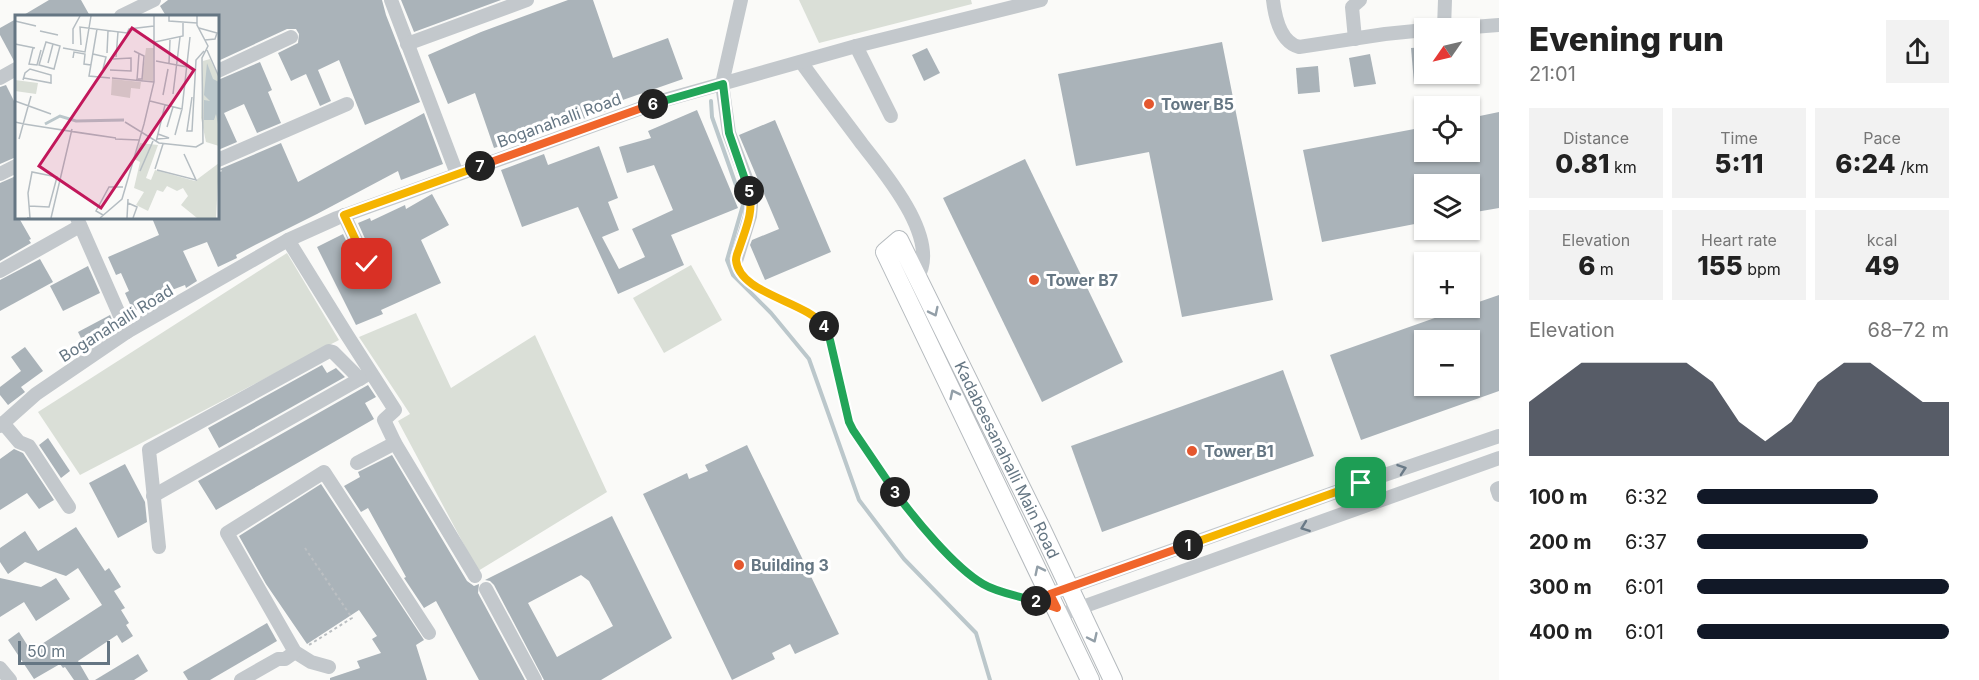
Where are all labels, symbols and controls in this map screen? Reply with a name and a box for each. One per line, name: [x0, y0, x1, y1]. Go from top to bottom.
inset map: [15, 15, 219, 219]
north arrow: [1414, 18, 1480, 84]
map controls: [1414, 18, 1480, 396]
text: Evening run: [1529, 19, 1724, 59]
button: share: [1886, 20, 1949, 83]
text: 21:01: [1529, 62, 1576, 86]
street label: Boganahalli Road: [494, 88, 624, 152]
pin: 6: [638, 89, 668, 119]
text: 6: [648, 94, 658, 114]
place label: Tower B5: [1161, 94, 1234, 114]
button: locate: [1414, 96, 1480, 162]
marker: Tower B5: [1142, 97, 1156, 111]
text: Distance: [1563, 128, 1629, 148]
text: Time: [1720, 128, 1758, 148]
text: Pace: [1863, 128, 1901, 148]
text: 0.81: [1555, 148, 1610, 179]
text: 5:11: [1714, 148, 1764, 179]
text: 6:24: [1835, 148, 1896, 179]
pin: 7: [465, 151, 495, 181]
text: 7: [475, 156, 485, 176]
text: km: [1610, 157, 1637, 177]
text: /km: [1896, 157, 1929, 177]
button: layers: [1414, 174, 1480, 240]
pin: 5: [734, 176, 764, 206]
text: 5: [744, 181, 754, 201]
text: Elevation: [1562, 230, 1630, 250]
text: Heart rate: [1701, 230, 1777, 250]
text: kcal: [1867, 230, 1897, 250]
pin: [341, 238, 392, 289]
icon: check: [350, 247, 383, 280]
text: 6: [1578, 250, 1595, 281]
text: 155: [1697, 250, 1743, 281]
text: 49: [1864, 250, 1900, 281]
button: +: [1414, 252, 1480, 318]
text: m: [1595, 259, 1614, 279]
text: bpm: [1743, 259, 1781, 279]
place label: Tower B7: [1046, 270, 1118, 290]
marker: Tower B7: [1027, 273, 1041, 287]
street label: Boganahalli Road: [55, 280, 177, 366]
one-way arrow: [926, 305, 938, 316]
pin: 4: [809, 311, 839, 341]
text: 4: [819, 316, 829, 336]
text: Elevation: [1529, 318, 1615, 342]
text: 68–72 m: [1868, 318, 1949, 342]
button: −: [1414, 330, 1480, 396]
street label: Kadabeesanahalli Main Road: [950, 358, 1064, 562]
one-way arrow: [950, 390, 962, 401]
place label: Tower B1: [1204, 441, 1274, 461]
marker: Tower B1: [1185, 444, 1199, 458]
pin: [1335, 457, 1386, 508]
one-way arrow: [1396, 464, 1407, 476]
icon: arrive: [1344, 466, 1377, 499]
pin: 3: [880, 477, 910, 507]
text: 3: [890, 482, 900, 502]
text: 100 m: [1529, 485, 1588, 509]
text: 6:32: [1625, 485, 1668, 509]
one-way arrow: [1300, 519, 1311, 532]
pin: 1: [1173, 530, 1203, 560]
text: 200 m: [1529, 530, 1592, 554]
text: 6:37: [1625, 530, 1667, 554]
text: 1: [1185, 535, 1191, 555]
place label: Building 3: [751, 555, 829, 575]
marker: Building 3: [732, 558, 746, 572]
one-way arrow: [1034, 565, 1046, 576]
text: 300 m: [1529, 575, 1592, 599]
text: 6:01: [1625, 575, 1664, 599]
pin: 2: [1021, 586, 1051, 616]
text: 2: [1031, 591, 1041, 611]
text: 400 m: [1529, 620, 1593, 644]
text: 6:01: [1625, 620, 1664, 644]
one-way arrow: [1085, 631, 1097, 642]
scale bar: [18, 638, 110, 666]
text: 50 m: [27, 641, 65, 661]

